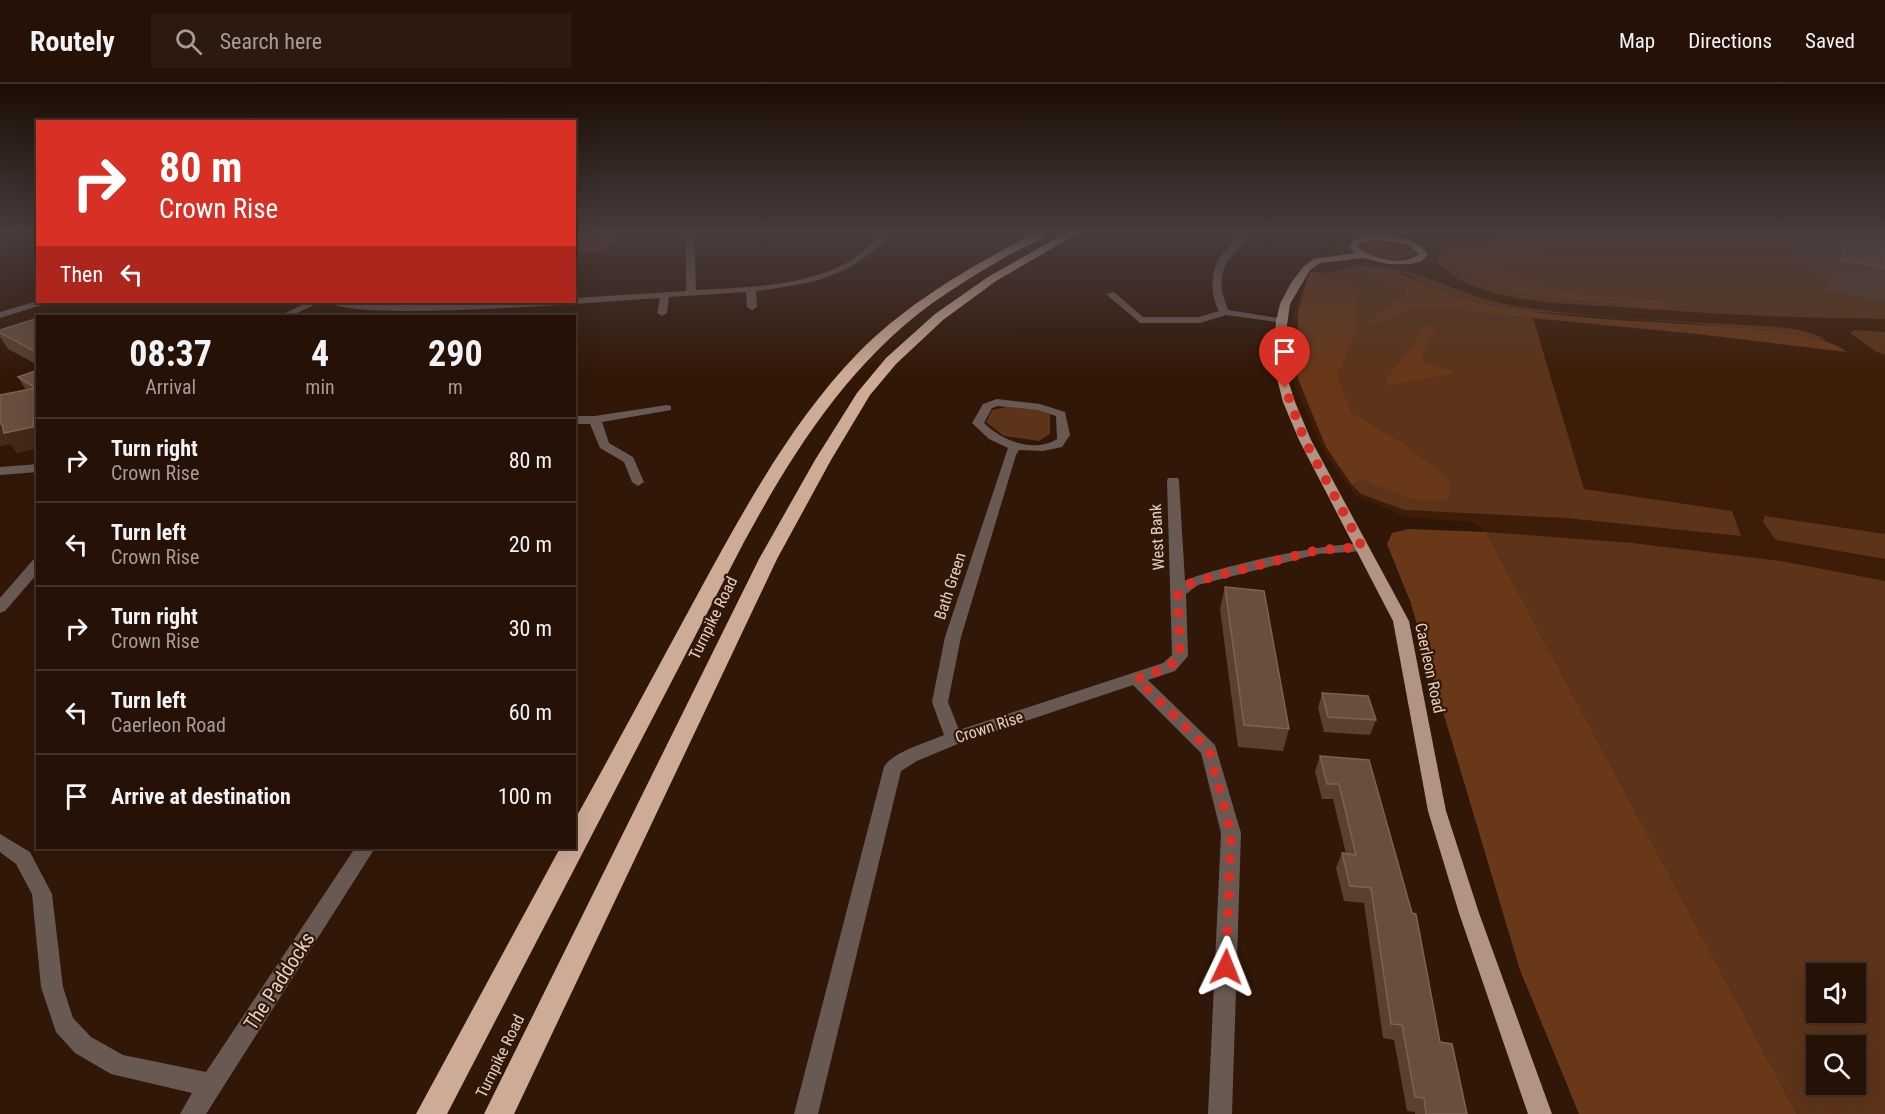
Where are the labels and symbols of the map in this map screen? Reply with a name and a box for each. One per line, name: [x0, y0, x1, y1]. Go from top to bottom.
pin: [1259, 326, 1310, 388]
street label: West Bank: [1146, 503, 1168, 571]
street label: Bath Green: [930, 550, 970, 622]
street label: Turnpike Road: [685, 573, 741, 663]
street label: Caerleon Road: [1411, 621, 1449, 715]
street label: Crown Rise: [952, 707, 1026, 747]
street label: The Paddocks: [238, 928, 320, 1034]
position arrow: [1194, 935, 1258, 999]
street label: Turnpike Road: [472, 1011, 528, 1101]

